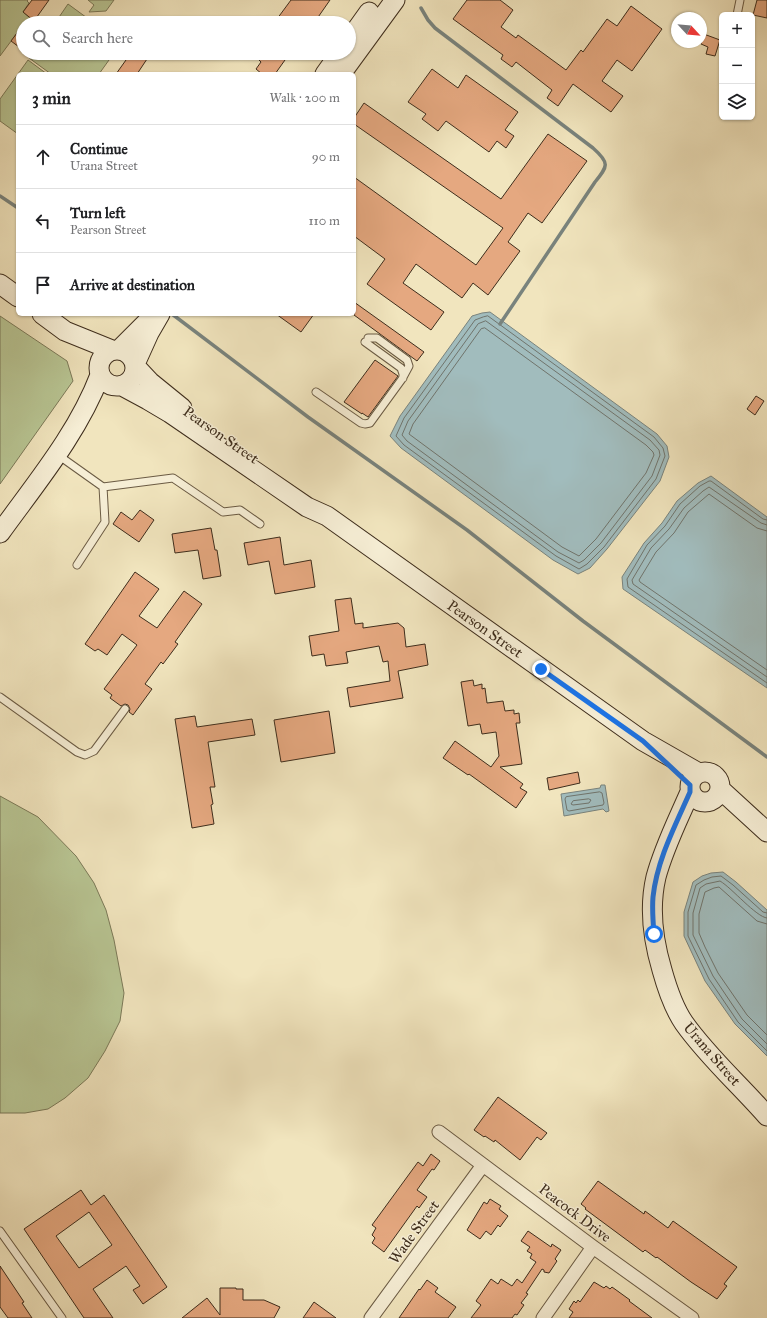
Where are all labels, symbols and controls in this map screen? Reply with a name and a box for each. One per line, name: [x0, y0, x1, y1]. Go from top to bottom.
north arrow: [671, 12, 707, 48]
map controls: [719, 12, 755, 120]
button: +: [719, 12, 755, 48]
search box: [16, 16, 356, 60]
icon: search: [30, 27, 52, 49]
text: Search here: [62, 29, 133, 47]
button: −: [719, 48, 755, 84]
button: layers: [719, 84, 755, 120]
text: 3 min: [32, 88, 71, 109]
text: Walk · 200 m: [270, 90, 340, 106]
text: Continue: [70, 140, 128, 158]
icon: ahead: [32, 146, 54, 168]
text: 90 m: [312, 149, 340, 165]
text: Urana Street: [70, 158, 138, 174]
text: Turn left: [70, 204, 126, 222]
icon: left: [32, 210, 54, 232]
text: 110 m: [308, 213, 340, 229]
text: Pearson Street: [70, 222, 146, 238]
icon: arrive: [32, 274, 54, 296]
text: Arrive at destination: [70, 276, 195, 294]
street label: Pearson Street: [180, 402, 263, 468]
street label: Pearson Street: [444, 596, 527, 662]
route end: [532, 660, 550, 678]
route start: [645, 925, 663, 943]
street label: Urana Street: [679, 1019, 745, 1090]
street label: Peacock Drive: [535, 1180, 615, 1246]
street label: Wade Street: [385, 1196, 443, 1267]

